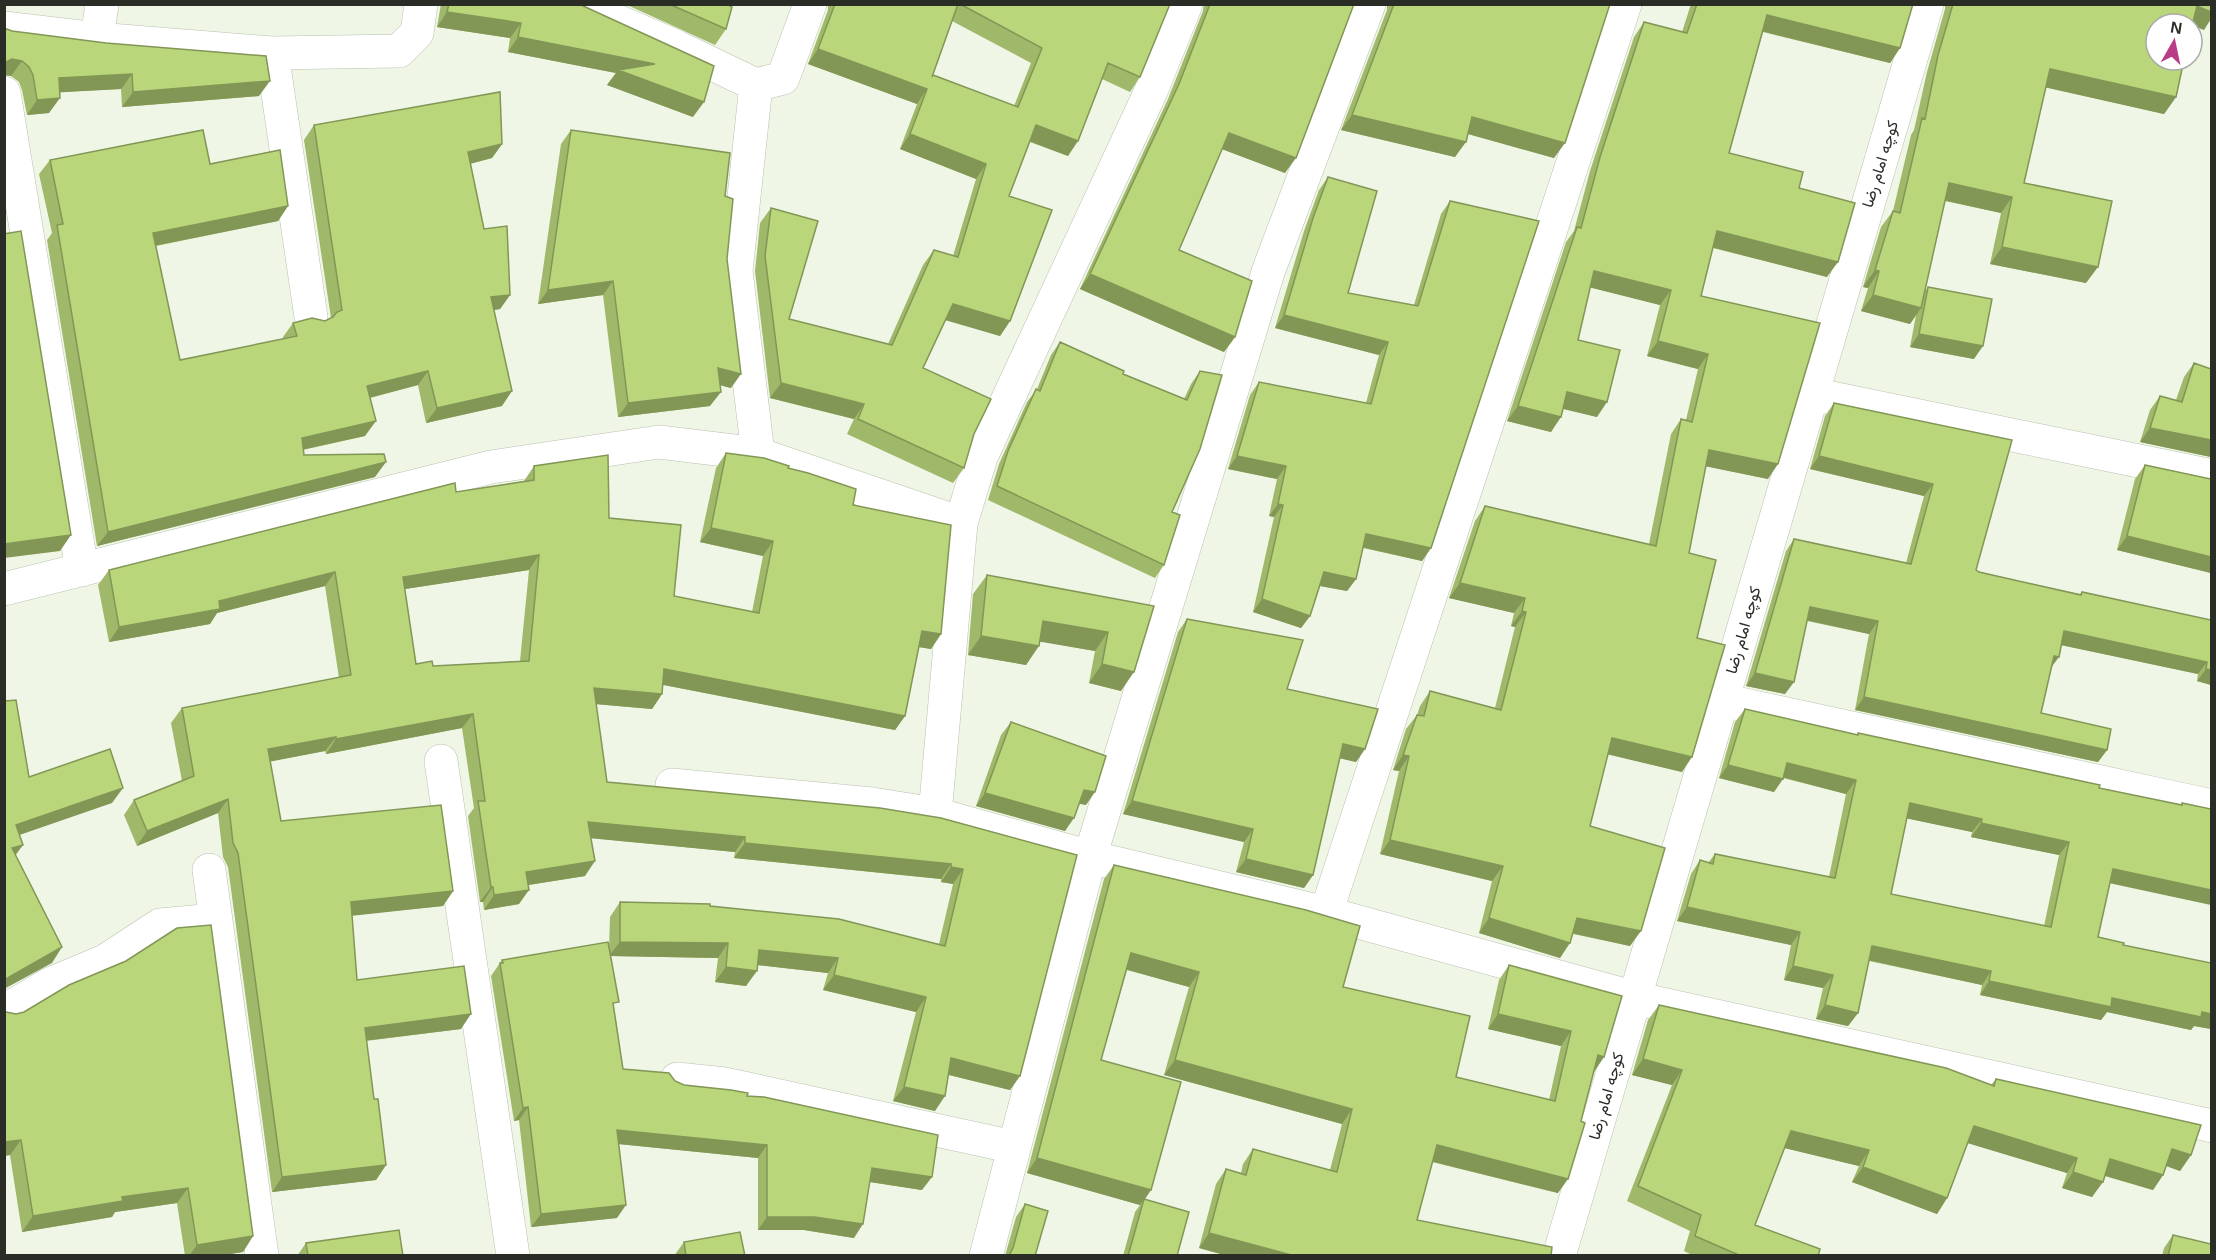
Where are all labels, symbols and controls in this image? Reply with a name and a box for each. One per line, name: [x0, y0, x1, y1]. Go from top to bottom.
north arrow: [2144, 12, 2204, 72]
text: N: [2169, 18, 2183, 37]
street label: کوچه امام رضا: [1859, 119, 1904, 210]
street label: کوچه امام رضا: [1722, 584, 1766, 676]
street label: کوچه امام رضا: [1585, 1050, 1629, 1142]

